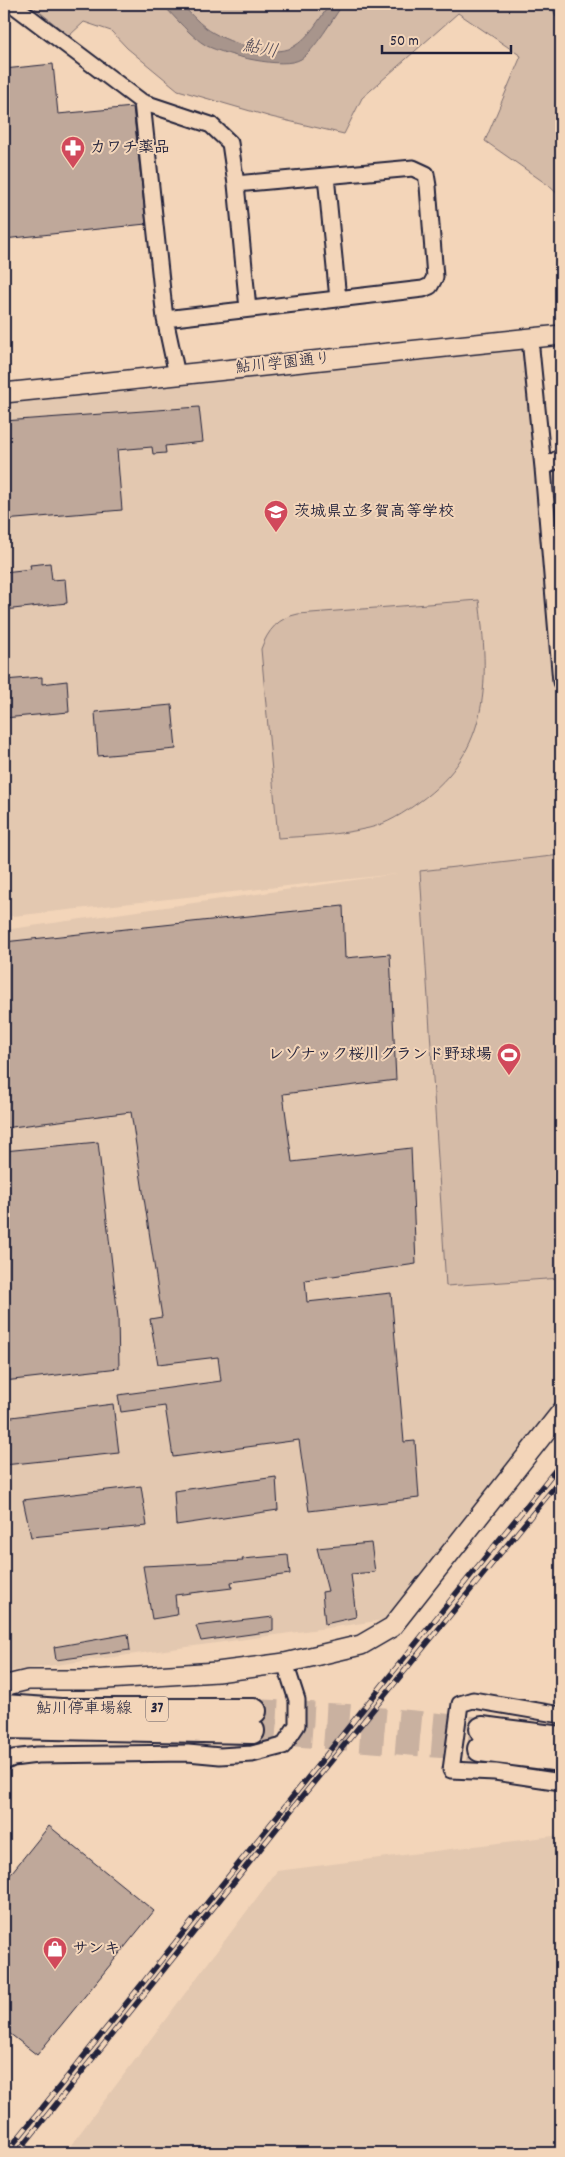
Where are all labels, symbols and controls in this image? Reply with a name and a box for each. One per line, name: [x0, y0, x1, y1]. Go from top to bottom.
scale bar: [382, 22, 511, 54]
text: 50 m: [390, 31, 419, 53]
water label: 鮎川: [240, 34, 280, 66]
pharmacy icon: カワチ薬品: [60, 135, 86, 169]
place label: カワチ薬品: [90, 137, 170, 160]
street label: 鮎川学園通り: [234, 348, 332, 380]
school or university icon: 茨城県立多賀高等学校: [263, 499, 289, 533]
place label: 茨城県立多賀高等学校: [294, 501, 454, 524]
sports icon: レゾナック桜川グランド野球場: [496, 1042, 522, 1076]
place label: レゾナック桜川グランド野球場: [268, 1044, 492, 1067]
road number: 37: [146, 1696, 168, 1722]
street label: 鮎川停車場線: [36, 1698, 132, 1721]
shop icon: サンキ: [42, 1936, 68, 1970]
place label: サンキ: [72, 1938, 120, 1961]

